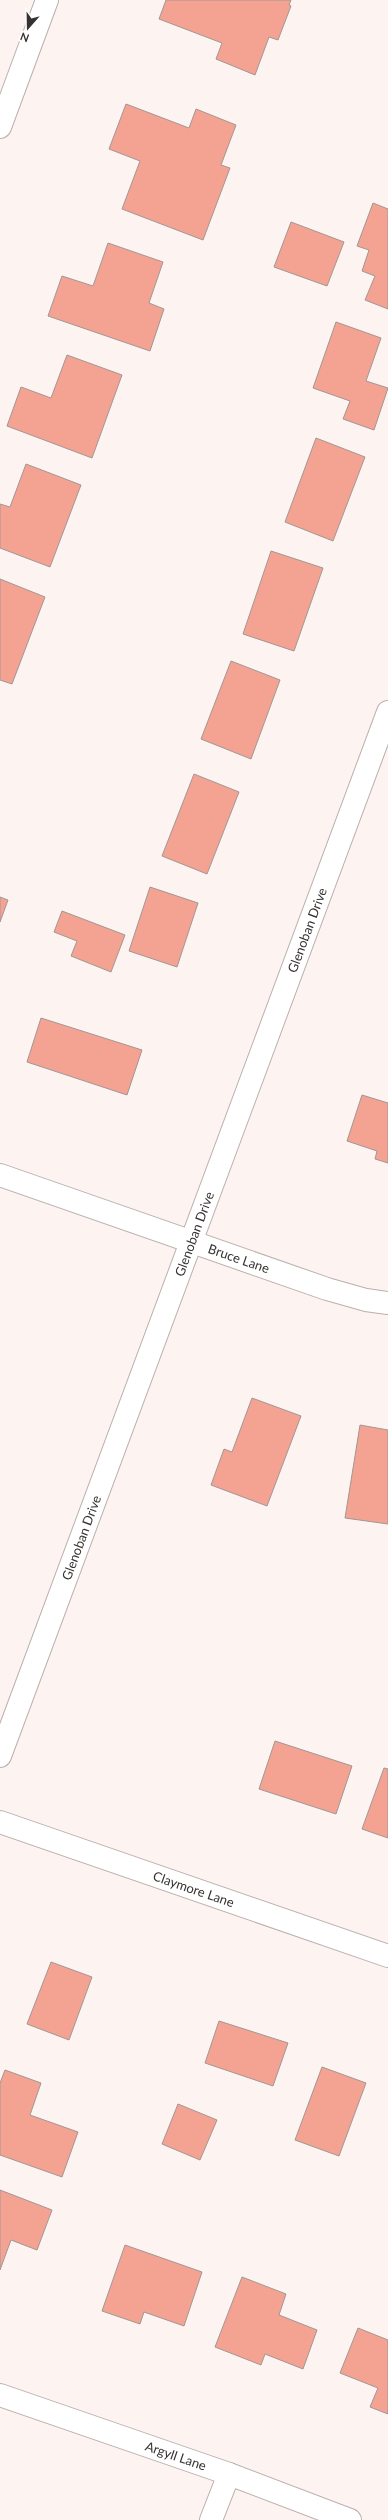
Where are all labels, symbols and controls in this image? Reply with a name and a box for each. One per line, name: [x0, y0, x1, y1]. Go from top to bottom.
north arrow: [8, 8, 48, 48]
text: N: [18, 30, 31, 45]
street label: Glenoban Drive: [284, 885, 330, 975]
street label: Glenoban Drive: [171, 1189, 217, 1279]
street label: Bruce Lane: [206, 1240, 272, 1276]
street label: Glenoban Drive: [58, 1493, 104, 1582]
street label: Claymore Lane: [151, 1868, 237, 1910]
street label: Argyll Lane: [143, 2438, 209, 2474]

